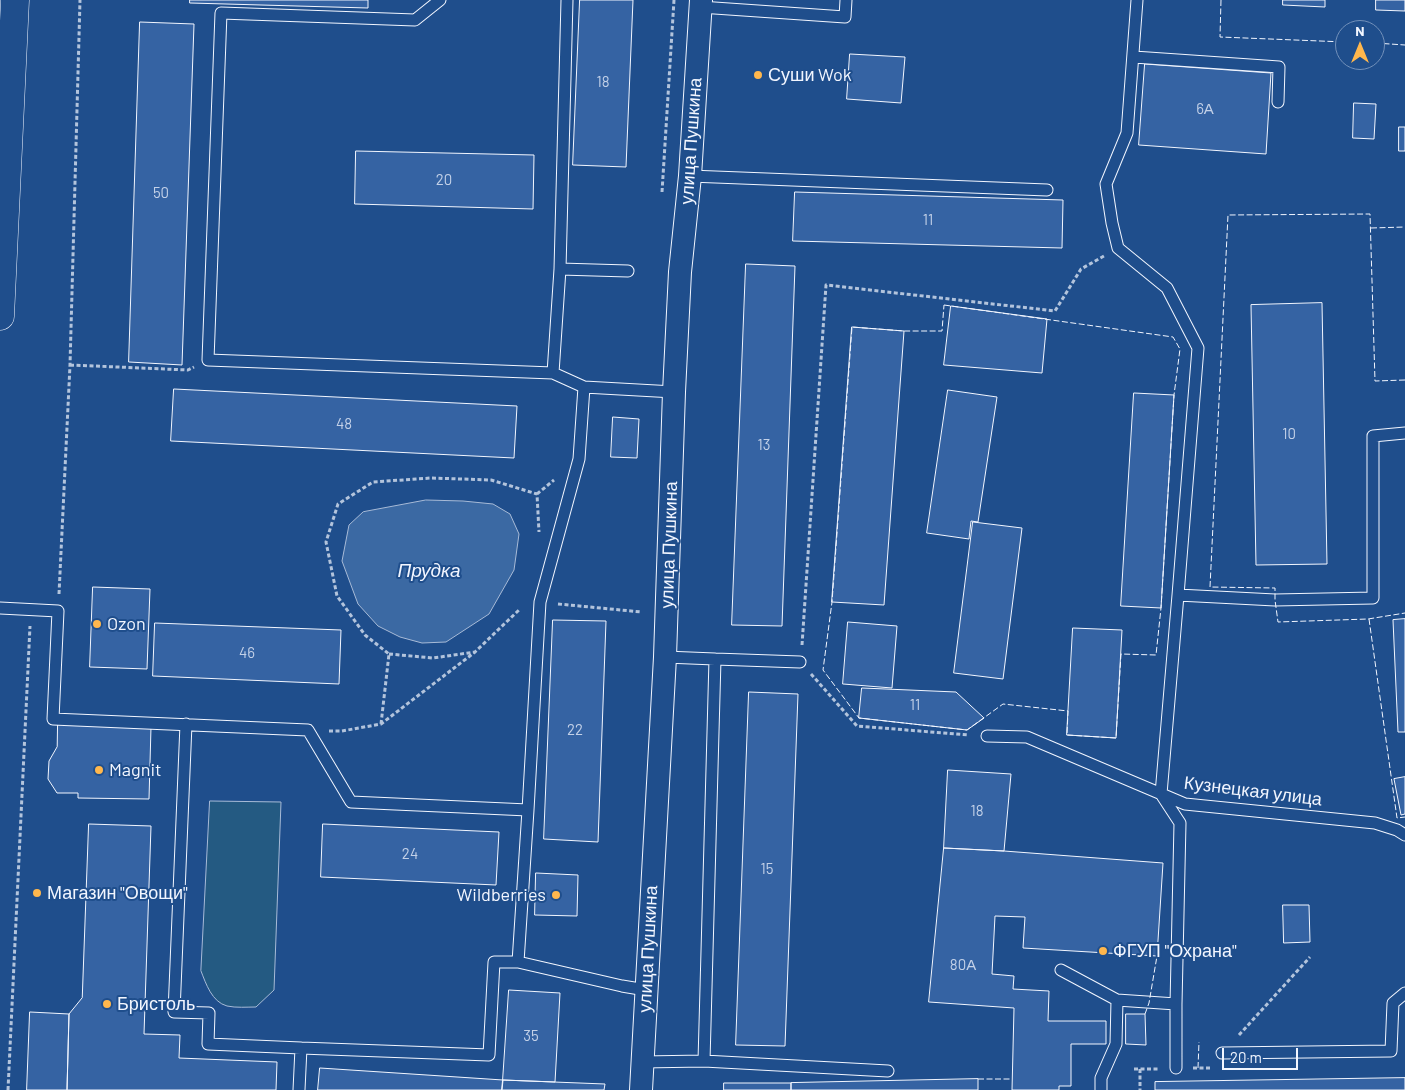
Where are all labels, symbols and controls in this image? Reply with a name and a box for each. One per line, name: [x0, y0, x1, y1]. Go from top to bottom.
north arrow: [1335, 20, 1385, 70]
text: N: [1355, 22, 1365, 39]
place label: Суши Wok: [768, 64, 852, 86]
marker: Суши Wok: [752, 69, 764, 81]
house number: 18: [596, 73, 610, 91]
street label: улица Пушкина: [676, 77, 706, 205]
house number: 6А: [1196, 100, 1214, 118]
house number: 20: [436, 171, 452, 189]
house number: 50: [153, 184, 169, 202]
house number: 11: [923, 211, 933, 229]
house number: 48: [336, 415, 352, 433]
house number: 10: [1282, 425, 1296, 443]
house number: 13: [758, 436, 770, 454]
street label: улица Пушкина: [656, 481, 682, 609]
water label: Прудка: [397, 560, 461, 582]
place label: Ozon: [107, 613, 146, 635]
marker: Ozon: [91, 618, 103, 630]
house number: 46: [239, 644, 255, 662]
house number: 11: [910, 696, 920, 714]
house number: 22: [567, 721, 583, 739]
place label: Magnit: [109, 759, 162, 781]
marker: Magnit: [93, 764, 105, 776]
street label: Кузнецкая улица: [1183, 772, 1323, 810]
house number: 18: [970, 802, 984, 820]
house number: 24: [402, 845, 418, 863]
house number: 15: [761, 860, 773, 878]
place label: Магазин "Овощи": [47, 882, 188, 904]
place label: Wildberries: [457, 884, 546, 906]
street label: улица Пушкина: [634, 885, 662, 1013]
marker: Магазин "Овощи": [31, 887, 43, 899]
marker: Wildberries: [550, 889, 562, 901]
place label: ФГУП "Охрана": [1113, 940, 1237, 962]
marker: ФГУП "Охрана": [1097, 945, 1109, 957]
house number: 80А: [950, 956, 976, 974]
place label: Бристоль: [117, 993, 195, 1015]
marker: Бристоль: [101, 998, 113, 1010]
house number: 35: [523, 1027, 539, 1045]
scale bar: [1225, 1038, 1301, 1070]
text: 20 m: [1230, 1048, 1262, 1066]

